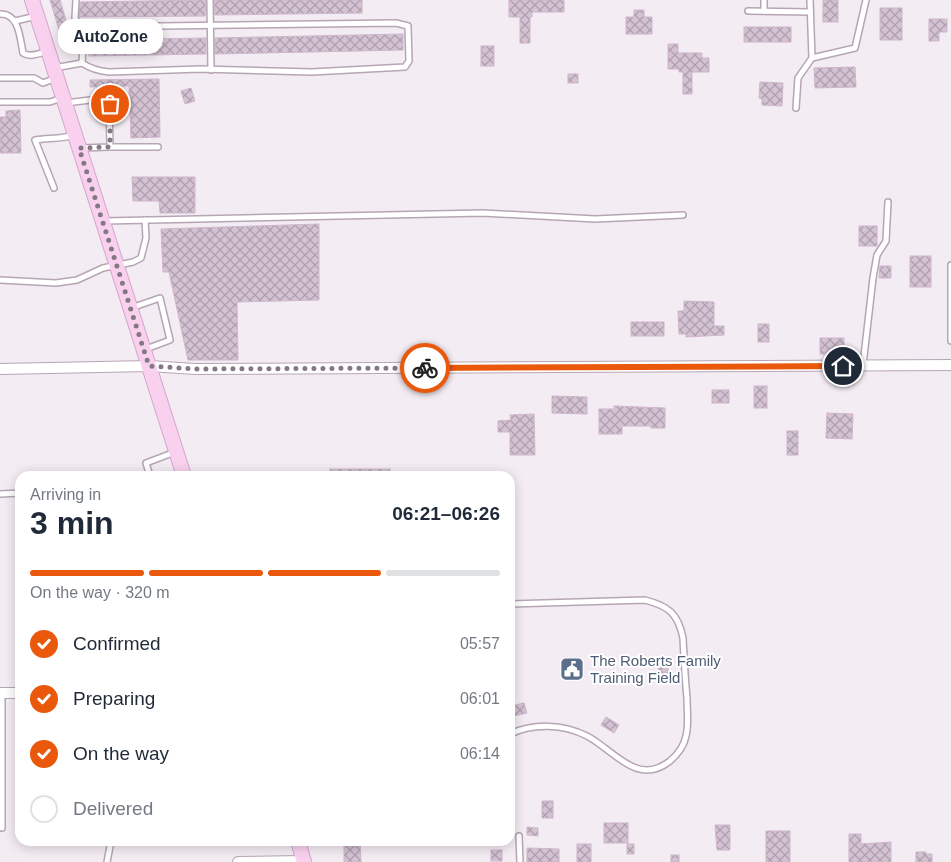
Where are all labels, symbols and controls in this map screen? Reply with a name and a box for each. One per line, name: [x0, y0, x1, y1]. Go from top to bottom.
callout: AutoZone: [58, 19, 162, 54]
text: AutoZone: [73, 28, 148, 45]
pin: [89, 83, 131, 125]
icon: bag: [96, 90, 124, 118]
courier: [400, 343, 450, 393]
pin: [822, 345, 864, 387]
icon: home: [829, 352, 857, 380]
icon: bike: [411, 354, 439, 382]
text: Arriving in: [30, 486, 101, 503]
text: 06:21–06:26: [392, 503, 500, 524]
text: 3 min: [30, 505, 114, 541]
text: On the way · 320 m: [30, 584, 170, 601]
icon: check: [30, 630, 58, 658]
text: Confirmed: [73, 633, 161, 654]
text: 05:57: [460, 635, 500, 652]
place label: The Roberts Family Training Field: [590, 652, 721, 686]
public building icon: The Roberts Family Training Field: [559, 656, 585, 682]
icon: check: [30, 685, 58, 713]
text: Preparing: [73, 688, 155, 709]
text: 06:01: [460, 690, 500, 707]
icon: check: [30, 740, 58, 768]
text: On the way: [73, 743, 169, 764]
text: 06:14: [460, 745, 500, 762]
text: Delivered: [73, 798, 153, 819]

